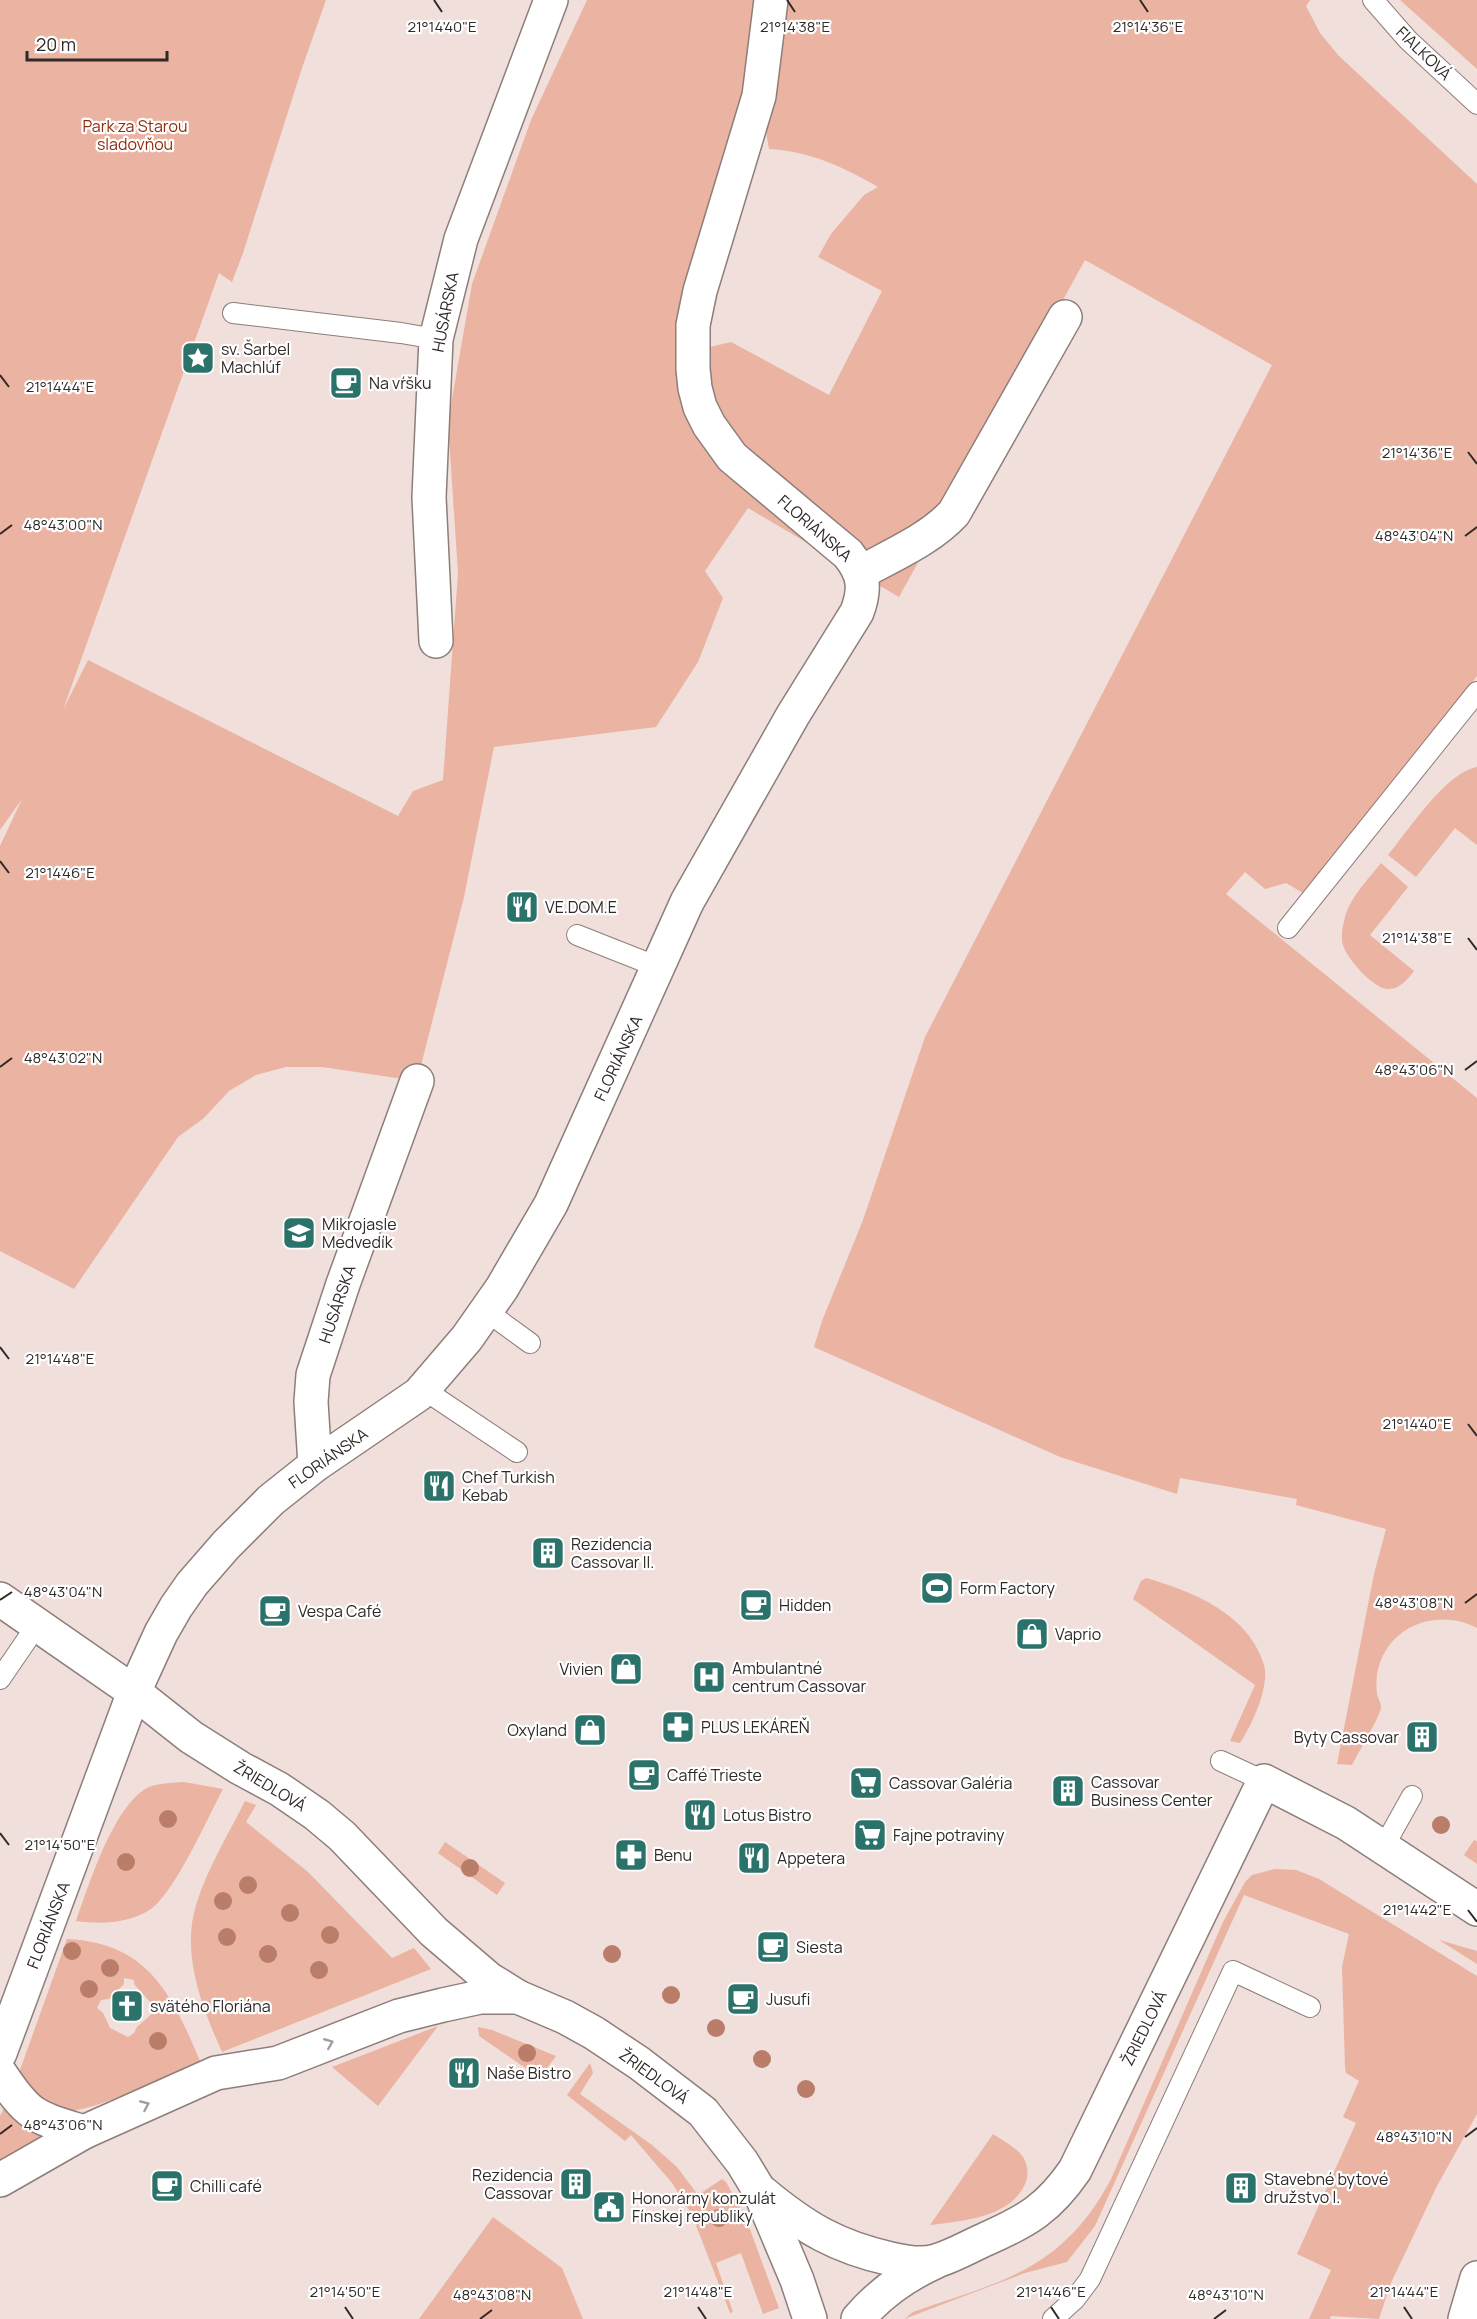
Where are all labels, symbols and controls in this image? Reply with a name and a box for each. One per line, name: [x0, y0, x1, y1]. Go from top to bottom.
text: 21°14'40"E: [407, 16, 477, 37]
text: 21°14'38"E: [760, 16, 830, 37]
text: 21°14'36"E: [1113, 16, 1183, 37]
street label: FIALKOVÁ: [1392, 21, 1456, 85]
scale bar: [27, 24, 166, 62]
text: 20 m: [36, 32, 76, 56]
park label: Park za Starou sladovňou: [83, 115, 187, 155]
street label: HUSÁRSKA: [426, 270, 464, 354]
place label: sv. Šarbel Machlúf: [221, 338, 290, 378]
place icon: sv. Šarbel Machlúf: [180, 340, 216, 376]
cafe icon: Na vŕšku: [328, 365, 364, 401]
place label: Na vŕšku: [369, 372, 431, 394]
text: 21°14'44"E: [26, 376, 94, 397]
text: 21°14'36"E: [1382, 442, 1452, 463]
street label: FLORIÁNSKA: [773, 490, 857, 566]
text: 48°43'00"N: [23, 514, 103, 535]
text: 48°43'04"N: [1375, 525, 1453, 546]
text: 21°14'46"E: [25, 862, 95, 883]
restaurant icon: VE.DOM.E: [504, 889, 540, 925]
place label: VE.DOM.E: [545, 896, 617, 918]
text: 21°14'38"E: [1382, 927, 1452, 948]
street label: FLORIÁNSKA: [589, 1012, 647, 1104]
text: 48°43'02"N: [24, 1047, 102, 1068]
text: 48°43'06"N: [1374, 1059, 1454, 1080]
place label: Mikrojasle Medvedík: [322, 1213, 397, 1253]
school or university icon: Mikrojasle Medvedík: [281, 1215, 317, 1251]
street label: HUSÁRSKA: [313, 1262, 361, 1346]
text: 21°14'48"E: [26, 1348, 94, 1369]
text: 21°14'40"E: [1382, 1413, 1452, 1434]
street label: FLORIÁNSKA: [284, 1423, 372, 1493]
place label: Chef Turkish Kebab: [462, 1466, 555, 1506]
restaurant icon: Chef Turkish Kebab: [421, 1468, 457, 1504]
place label: Rezidencia Cassovar II.: [571, 1533, 654, 1573]
building icon: Rezidencia Cassovar II.: [530, 1535, 566, 1571]
sports icon: Form Factory: [919, 1570, 955, 1606]
place label: Form Factory: [960, 1577, 1056, 1599]
text: 48°43'04"N: [24, 1581, 102, 1602]
cafe icon: Hidden: [738, 1587, 774, 1623]
text: 48°43'08"N: [1375, 1592, 1453, 1613]
cafe icon: Vespa Café: [257, 1593, 293, 1629]
place label: Hidden: [779, 1594, 831, 1616]
place label: Vespa Café: [298, 1600, 381, 1622]
shop icon: Vaprio: [1014, 1616, 1050, 1652]
place label: Vaprio: [1055, 1623, 1101, 1645]
shop icon: Vivien: [608, 1651, 644, 1687]
place label: Ambulantné centrum Cassovar: [732, 1657, 866, 1697]
place label: Vivien: [559, 1658, 603, 1680]
hospital icon: Ambulantné centrum Cassovar: [691, 1659, 727, 1695]
pharmacy icon: PLUS LEKÁREŇ: [660, 1709, 696, 1745]
shop icon: Oxyland: [572, 1712, 608, 1748]
place label: PLUS LEKÁREŇ: [701, 1716, 810, 1738]
place label: Oxyland: [507, 1719, 567, 1741]
building icon: Byty Cassovar: [1404, 1719, 1440, 1755]
place label: Byty Cassovar: [1294, 1726, 1399, 1748]
street label: ŽRIEDLOVÁ: [230, 1756, 310, 1816]
cafe icon: Caffé Trieste: [626, 1757, 662, 1793]
place label: Caffé Trieste: [667, 1764, 762, 1786]
supermarket icon: Cassovar Galéria: [848, 1765, 884, 1801]
place label: Cassovar Business Center: [1091, 1771, 1213, 1811]
place label: Cassovar Galéria: [889, 1772, 1012, 1794]
building icon: Cassovar Business Center: [1050, 1773, 1086, 1809]
restaurant icon: Lotus Bistro: [682, 1797, 718, 1833]
place label: Lotus Bistro: [723, 1804, 812, 1826]
supermarket icon: Fajne potraviny: [852, 1817, 888, 1853]
place label: Fajne potraviny: [893, 1824, 1005, 1846]
text: 21°14'50"E: [25, 1834, 95, 1855]
pharmacy icon: Benu: [613, 1837, 649, 1873]
restaurant icon: Appetera: [736, 1840, 772, 1876]
place label: Benu: [654, 1844, 692, 1866]
place label: Appetera: [777, 1847, 845, 1869]
street label: FLORIÁNSKA: [21, 1878, 75, 1972]
text: 21°14'42"E: [1383, 1899, 1451, 1920]
cafe icon: Siesta: [755, 1929, 791, 1965]
place label: Siesta: [796, 1936, 843, 1958]
cafe icon: Jusufi: [725, 1981, 761, 2017]
street label: ŽRIEDLOVÁ: [1116, 1987, 1172, 2069]
church icon: svätého Floriána: [109, 1988, 145, 2024]
place label: Jusufi: [766, 1988, 810, 2010]
place label: svätého Floriána: [150, 1995, 271, 2017]
one-way arrow: [322, 2038, 333, 2050]
street label: ŽRIEDLOVÁ: [615, 2043, 693, 2109]
restaurant icon: Naše Bistro: [446, 2055, 482, 2091]
place label: Naše Bistro: [487, 2062, 571, 2084]
one-way arrow: [139, 2100, 150, 2112]
text: 48°43'06"N: [23, 2114, 103, 2135]
text: 48°43'10"N: [1376, 2126, 1452, 2147]
place label: Rezidencia Cassovar: [472, 2164, 553, 2204]
building icon: Rezidencia Cassovar: [558, 2166, 594, 2202]
cafe icon: Chilli café: [149, 2168, 185, 2204]
place label: Stavebné bytové družstvo I.: [1264, 2168, 1388, 2208]
building icon: Stavebné bytové družstvo I.: [1223, 2170, 1259, 2206]
place label: Chilli café: [190, 2175, 262, 2197]
place label: Honorárny konzulát Fínskej republiky: [632, 2187, 776, 2227]
public building icon: Honorárny konzulát Fínskej republiky: [591, 2189, 627, 2225]
text: 21°14'50"E: [310, 2281, 380, 2302]
text: 21°14'48"E: [664, 2281, 732, 2302]
text: 21°14'46"E: [1016, 2281, 1086, 2302]
text: 21°14'44"E: [1370, 2281, 1438, 2302]
text: 48°43'08"N: [453, 2284, 531, 2305]
text: 48°43'10"N: [1188, 2284, 1264, 2305]

